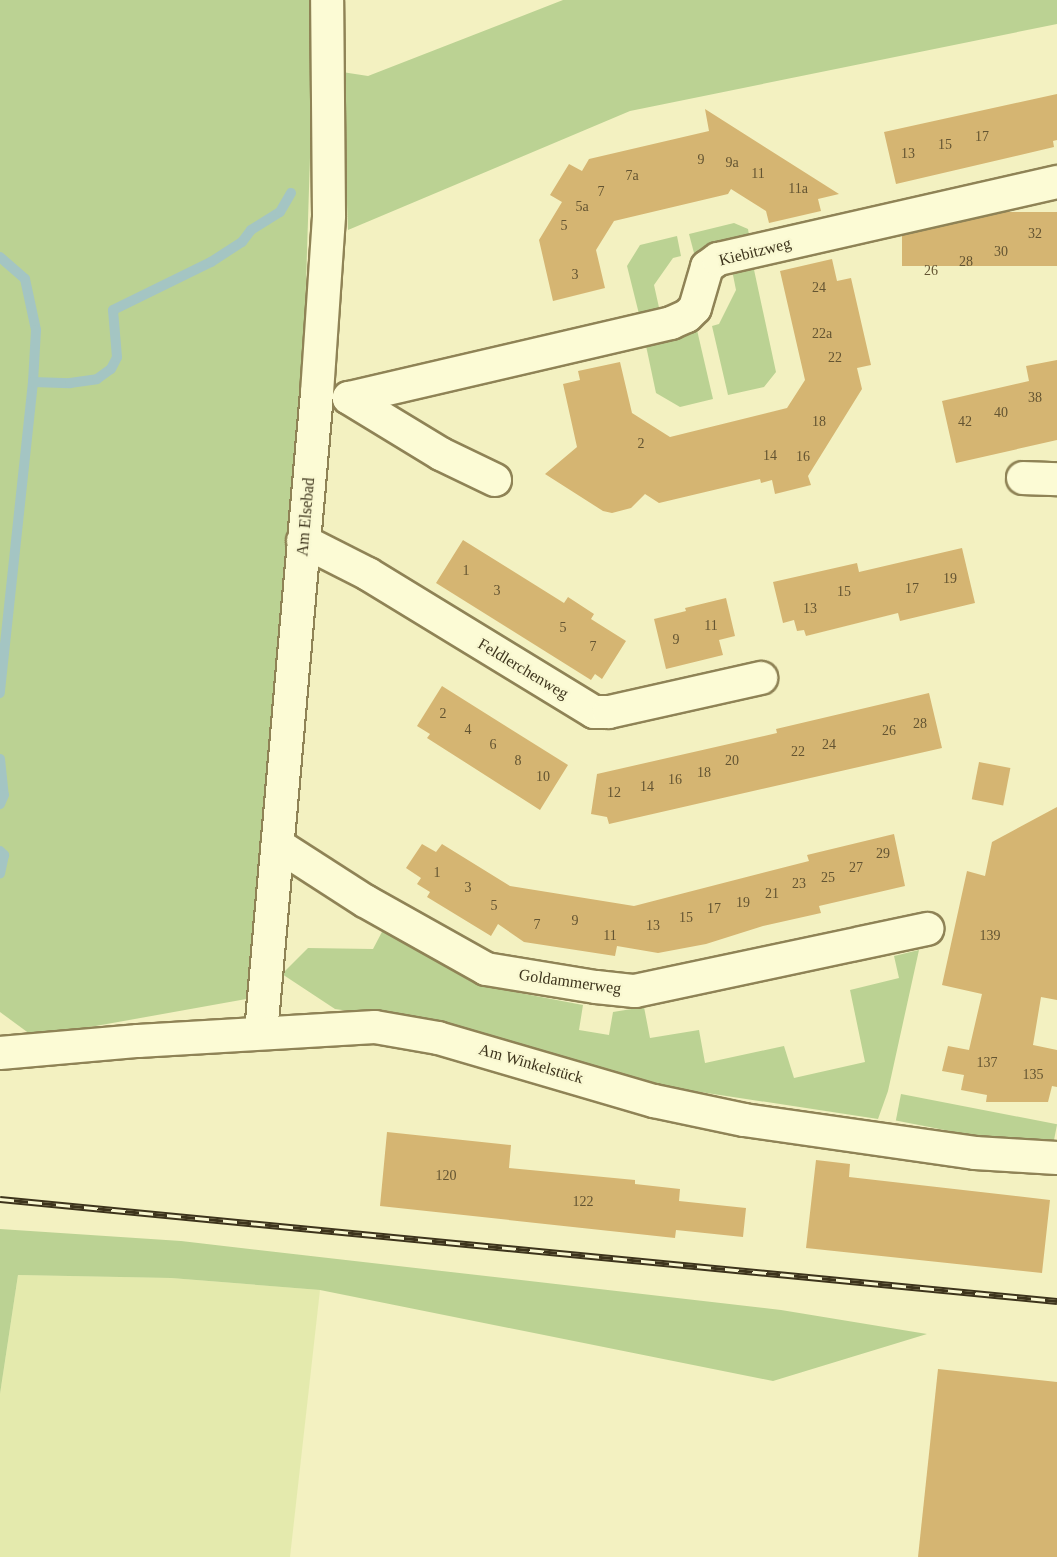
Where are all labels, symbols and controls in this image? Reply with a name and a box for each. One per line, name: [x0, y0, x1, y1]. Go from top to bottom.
house number: 17: [975, 129, 989, 145]
house number: 15: [938, 137, 952, 153]
house number: 13: [901, 146, 915, 162]
house number: 9: [698, 152, 704, 168]
house number: 9a: [725, 155, 739, 171]
house number: 11: [751, 166, 765, 182]
house number: 7a: [625, 168, 639, 184]
house number: 11a: [788, 181, 808, 197]
house number: 7: [598, 184, 604, 200]
house number: 5a: [575, 199, 589, 215]
house number: 5: [560, 218, 568, 234]
house number: 32: [1028, 226, 1042, 242]
street label: Kiebitzweg: [717, 234, 793, 270]
house number: 30: [994, 244, 1008, 260]
house number: 28: [959, 254, 973, 270]
house number: 26: [924, 263, 938, 279]
house number: 3: [572, 267, 578, 283]
house number: 24: [812, 280, 826, 296]
house number: 22a: [812, 326, 832, 342]
house number: 22: [828, 350, 842, 366]
house number: 38: [1028, 390, 1042, 406]
house number: 40: [994, 405, 1008, 421]
house number: 18: [812, 414, 826, 430]
house number: 42: [958, 414, 972, 430]
house number: 2: [638, 436, 644, 452]
house number: 14: [763, 448, 777, 464]
house number: 16: [796, 449, 810, 465]
street label: Am Elsebad: [293, 477, 319, 557]
house number: 1: [463, 563, 470, 579]
house number: 19: [943, 571, 957, 587]
house number: 17: [905, 581, 919, 597]
house number: 3: [494, 583, 500, 599]
house number: 15: [837, 584, 851, 600]
house number: 13: [803, 601, 817, 617]
house number: 11: [704, 618, 718, 634]
house number: 5: [560, 620, 566, 636]
house number: 9: [672, 632, 680, 648]
street label: Feldlerchenweg: [474, 634, 572, 704]
house number: 7: [590, 639, 596, 655]
house number: 2: [440, 706, 446, 722]
house number: 28: [913, 716, 927, 732]
house number: 4: [464, 722, 472, 738]
house number: 26: [882, 723, 896, 739]
house number: 6: [490, 737, 496, 753]
house number: 24: [822, 737, 836, 753]
house number: 22: [791, 744, 805, 760]
house number: 8: [514, 753, 522, 769]
house number: 20: [725, 753, 739, 769]
house number: 18: [697, 765, 711, 781]
house number: 10: [536, 769, 550, 785]
house number: 16: [668, 772, 682, 788]
house number: 14: [640, 779, 654, 795]
house number: 12: [607, 785, 621, 801]
house number: 29: [876, 846, 890, 862]
house number: 27: [849, 860, 863, 876]
house number: 1: [434, 865, 440, 881]
house number: 25: [821, 870, 835, 886]
house number: 23: [792, 876, 806, 892]
house number: 3: [464, 880, 472, 896]
house number: 21: [765, 886, 779, 902]
house number: 19: [736, 895, 750, 911]
house number: 5: [490, 898, 497, 914]
house number: 17: [707, 901, 721, 917]
house number: 15: [679, 910, 693, 926]
house number: 9: [572, 913, 578, 929]
house number: 7: [534, 917, 540, 933]
house number: 13: [646, 918, 660, 934]
house number: 11: [603, 928, 617, 944]
house number: 139: [980, 928, 1000, 944]
street label: Goldammerweg: [518, 965, 622, 999]
street label: Am Winkelstück: [476, 1040, 586, 1088]
house number: 137: [976, 1055, 998, 1071]
house number: 135: [1022, 1067, 1044, 1083]
house number: 120: [436, 1168, 456, 1184]
house number: 122: [572, 1194, 594, 1210]

